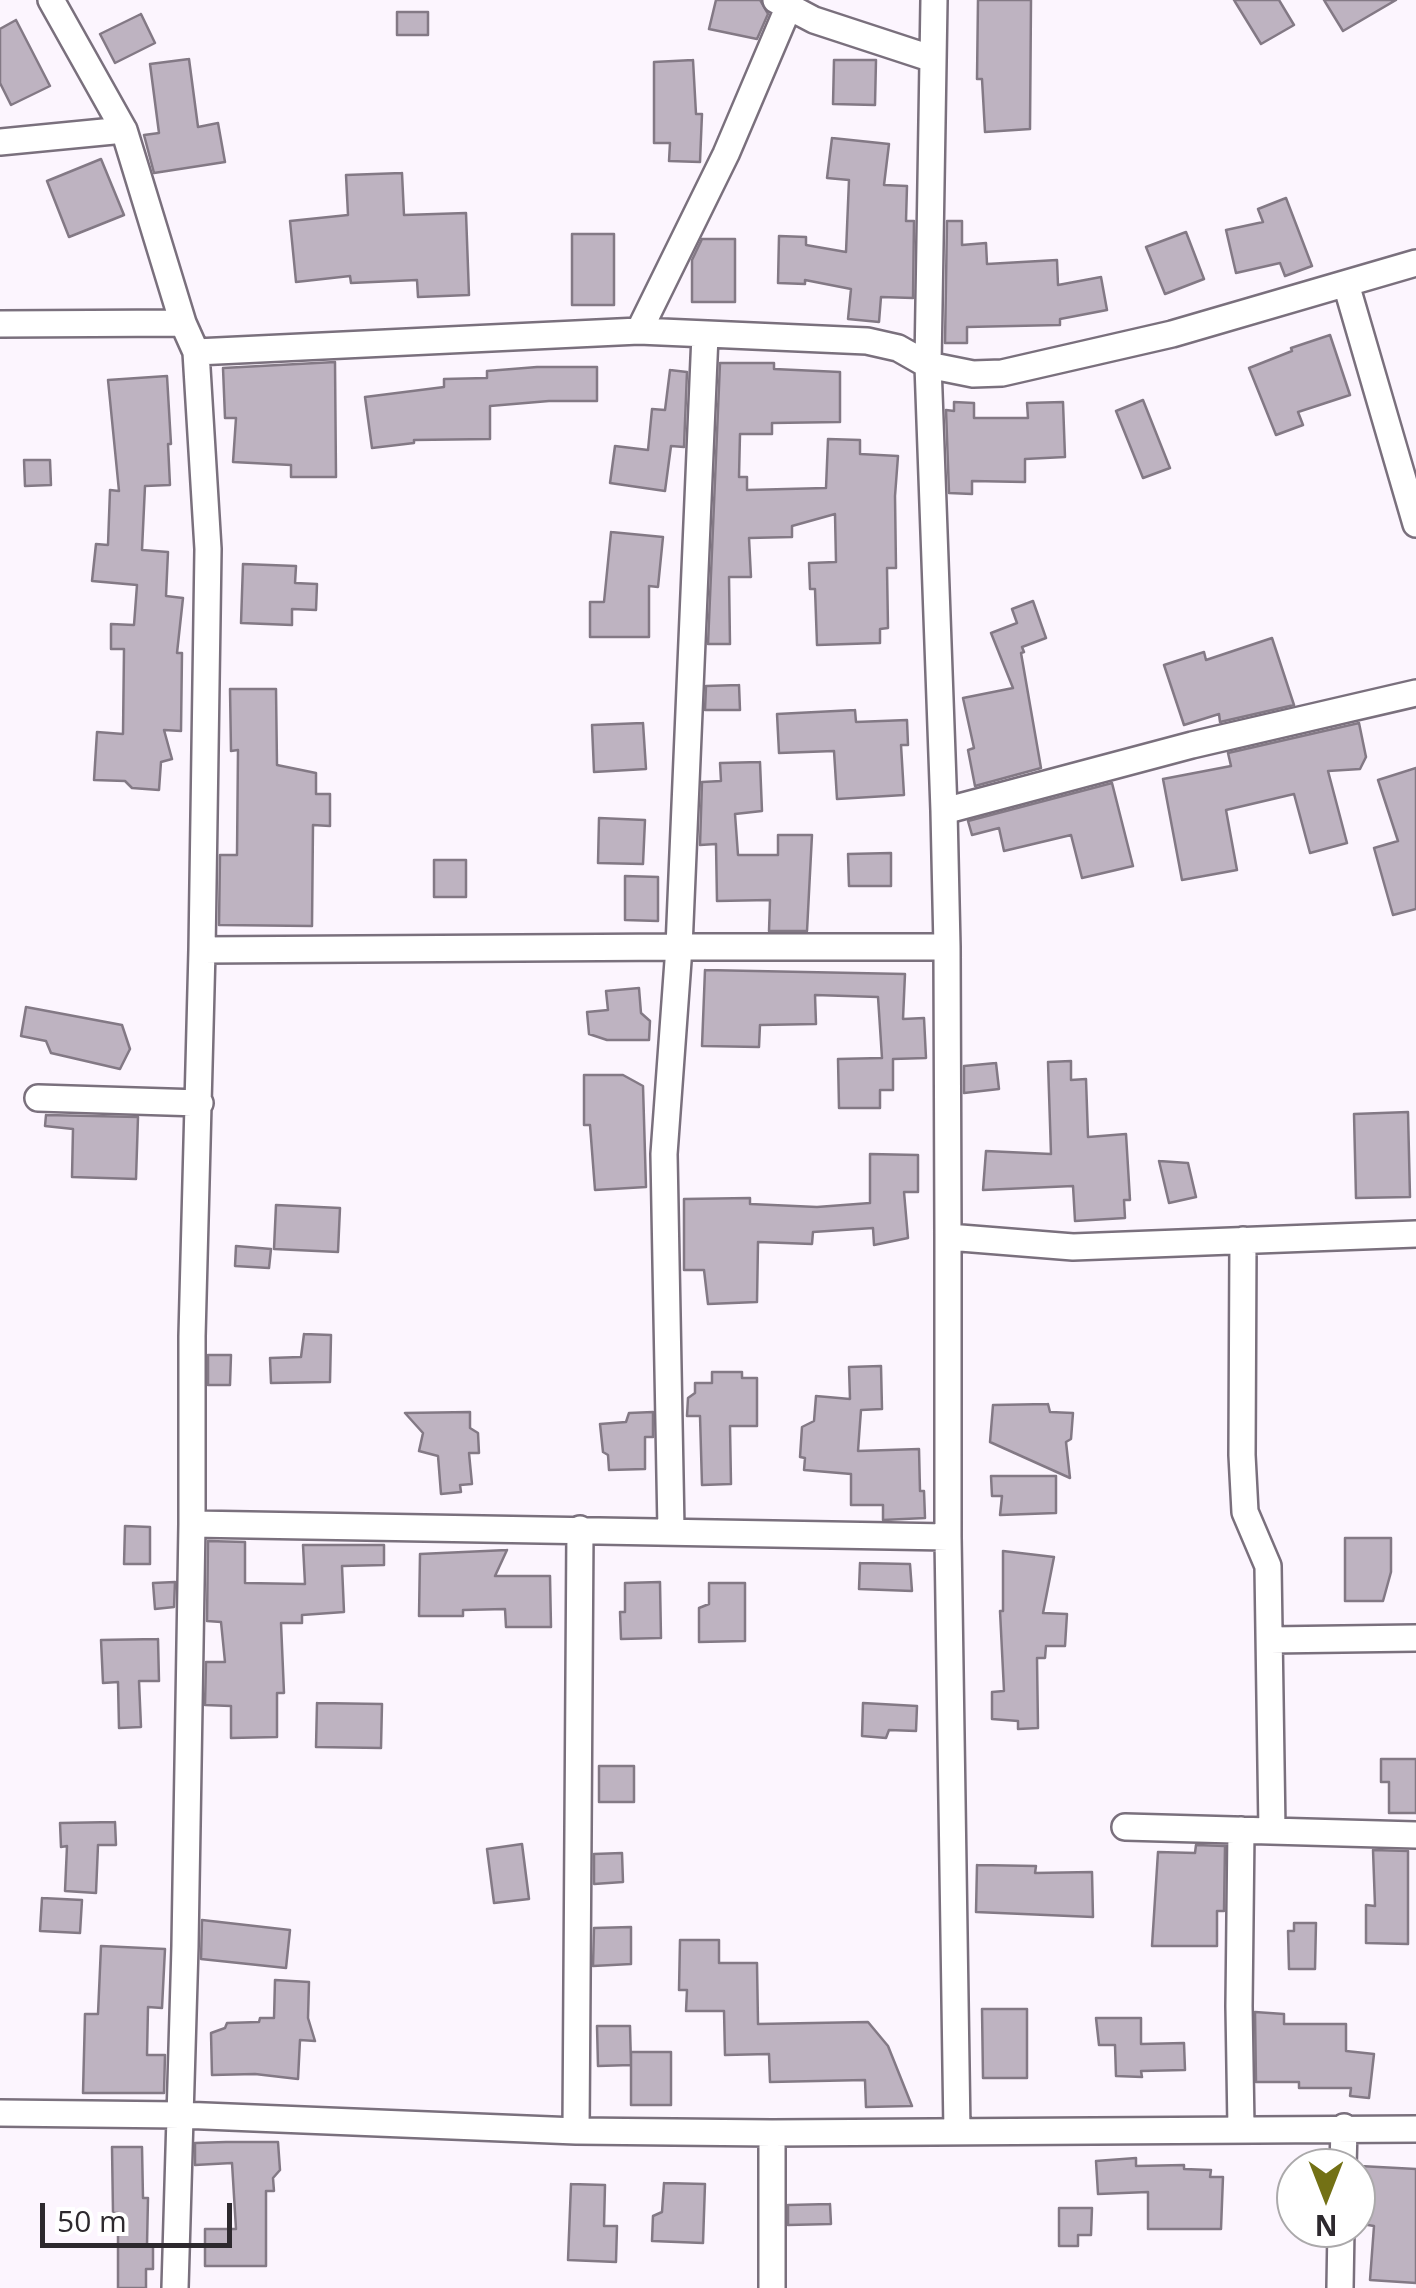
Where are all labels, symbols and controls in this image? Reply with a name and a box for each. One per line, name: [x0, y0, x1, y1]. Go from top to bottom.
north arrow: [1276, 2148, 1376, 2248]
scale bar: [45, 2183, 238, 2245]
text: 50 m: [57, 2200, 127, 2241]
text: N: [1315, 2207, 1337, 2245]

